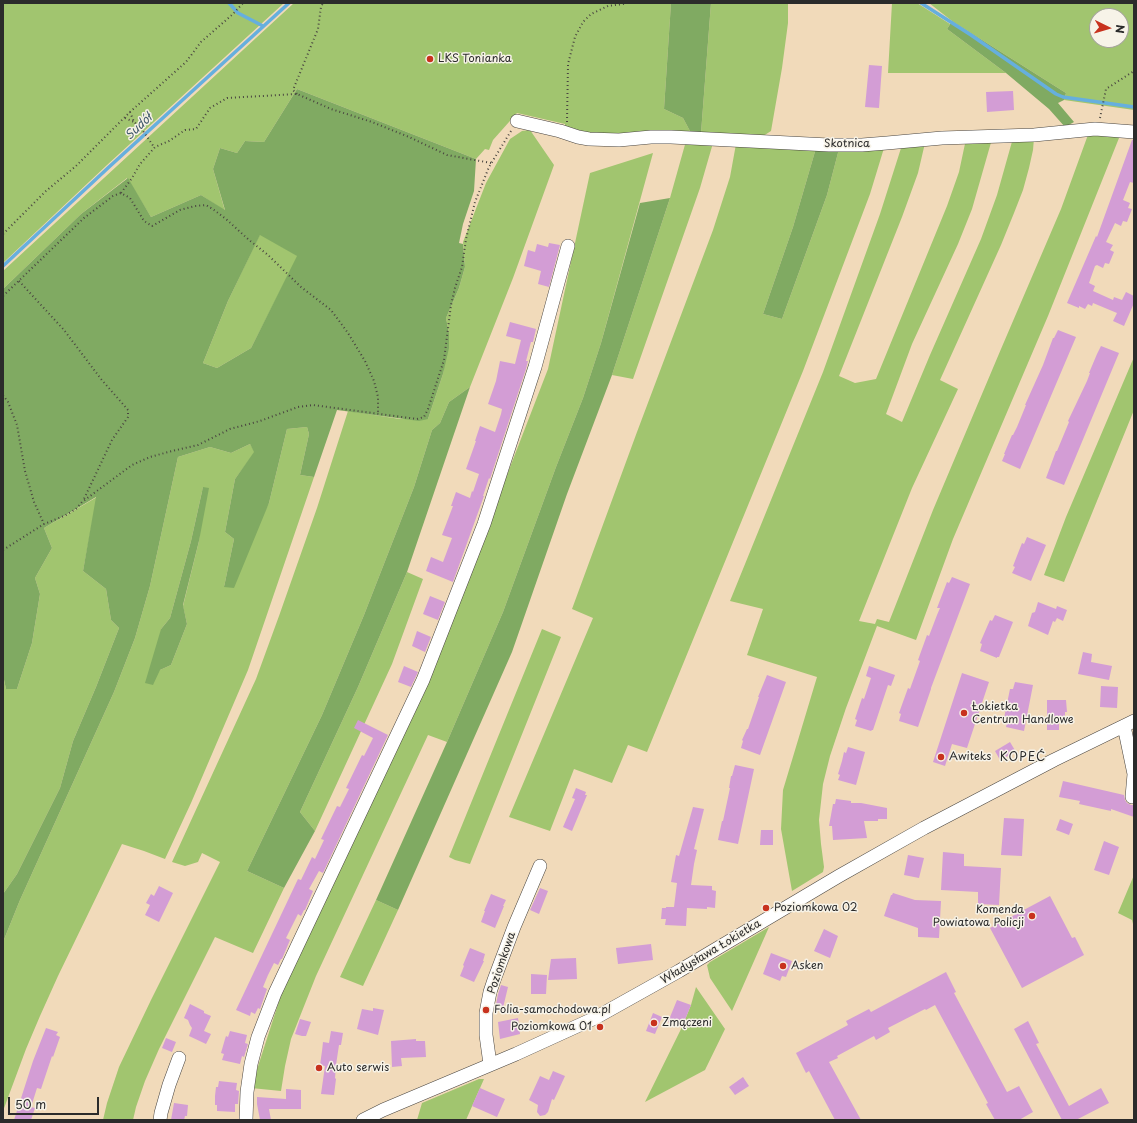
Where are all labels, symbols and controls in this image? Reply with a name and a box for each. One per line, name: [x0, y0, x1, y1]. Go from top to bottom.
north arrow: [1089, 8, 1129, 48]
text: N: [1112, 24, 1129, 34]
place label: LKS Tonianka: [438, 52, 512, 66]
marker: LKS Tonianka: [425, 54, 435, 64]
water label: Sudół: [123, 111, 155, 143]
street label: Skotnica: [824, 137, 870, 151]
place label: Łokietka Centrum Handlowe: [972, 700, 1074, 726]
marker: Łokietka Centrum Handlowe: [959, 708, 969, 718]
place label: Awiteks: [949, 750, 991, 764]
district label: KOPEĆ: [1000, 751, 1046, 765]
marker: Awiteks: [936, 752, 946, 762]
place label: Poziomkowa 02: [774, 901, 857, 915]
marker: Poziomkowa 02: [761, 903, 771, 913]
place label: Komenda Powiatowa Policji: [933, 903, 1024, 929]
marker: Komenda Powiatowa Policji: [1027, 911, 1037, 921]
street label: Władysława Łokietka: [659, 917, 763, 987]
street label: Poziomkowa: [485, 930, 519, 996]
place label: Asken: [791, 959, 823, 973]
marker: Asken: [778, 961, 788, 971]
place label: Folia-samochodowa.pl: [494, 1003, 611, 1017]
marker: Folia-samochodowa.pl: [481, 1005, 491, 1015]
place label: Zmączeni: [662, 1016, 712, 1030]
marker: Zmączeni: [649, 1018, 659, 1028]
place label: Poziomkowa 01: [511, 1020, 592, 1034]
marker: Poziomkowa 01: [595, 1022, 605, 1032]
place label: Auto serwis: [327, 1061, 389, 1075]
marker: Auto serwis: [314, 1063, 324, 1073]
scale bar: [10, 1089, 101, 1115]
text: 50 m: [15, 1095, 46, 1113]

